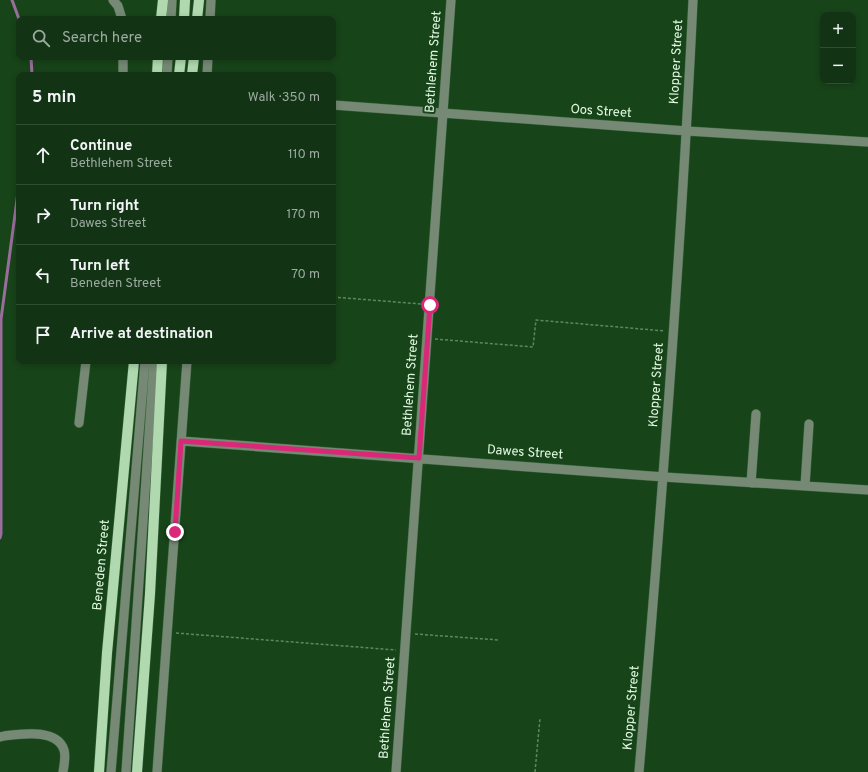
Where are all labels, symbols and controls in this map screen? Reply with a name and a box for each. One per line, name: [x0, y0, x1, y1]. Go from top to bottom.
street label: Bethlehem Street: [422, 10, 446, 114]
map controls: [820, 12, 856, 84]
button: +: [820, 12, 856, 48]
search box: [16, 16, 336, 60]
street label: Klopper Street: [667, 19, 687, 105]
icon: search: [30, 27, 52, 49]
text: Search here: [62, 29, 142, 48]
button: −: [820, 48, 856, 84]
text: 5 min: [32, 87, 76, 109]
text: Walk · 350 m: [248, 90, 320, 106]
street label: Oos Street: [570, 102, 632, 122]
text: Continue: [70, 137, 132, 156]
icon: ahead: [32, 144, 54, 166]
text: 110 m: [288, 147, 320, 163]
text: Bethlehem Street: [70, 156, 172, 172]
text: Turn right: [70, 197, 139, 216]
icon: right: [32, 204, 54, 226]
text: 170 m: [286, 207, 320, 223]
text: Dawes Street: [70, 216, 146, 232]
text: Turn left: [70, 257, 130, 276]
icon: left: [32, 264, 54, 286]
text: 70 m: [291, 267, 320, 283]
text: Beneden Street: [70, 276, 161, 292]
route start: [421, 296, 439, 314]
icon: arrive: [32, 324, 54, 346]
text: Arrive at destination: [70, 325, 213, 344]
street label: Bethlehem Street: [399, 333, 423, 437]
street label: Klopper Street: [646, 342, 668, 428]
street label: Dawes Street: [486, 442, 564, 464]
street label: Beneden Street: [90, 519, 114, 611]
route end: [166, 523, 184, 541]
street label: Bethlehem Street: [376, 656, 400, 760]
street label: Klopper Street: [620, 665, 644, 751]

